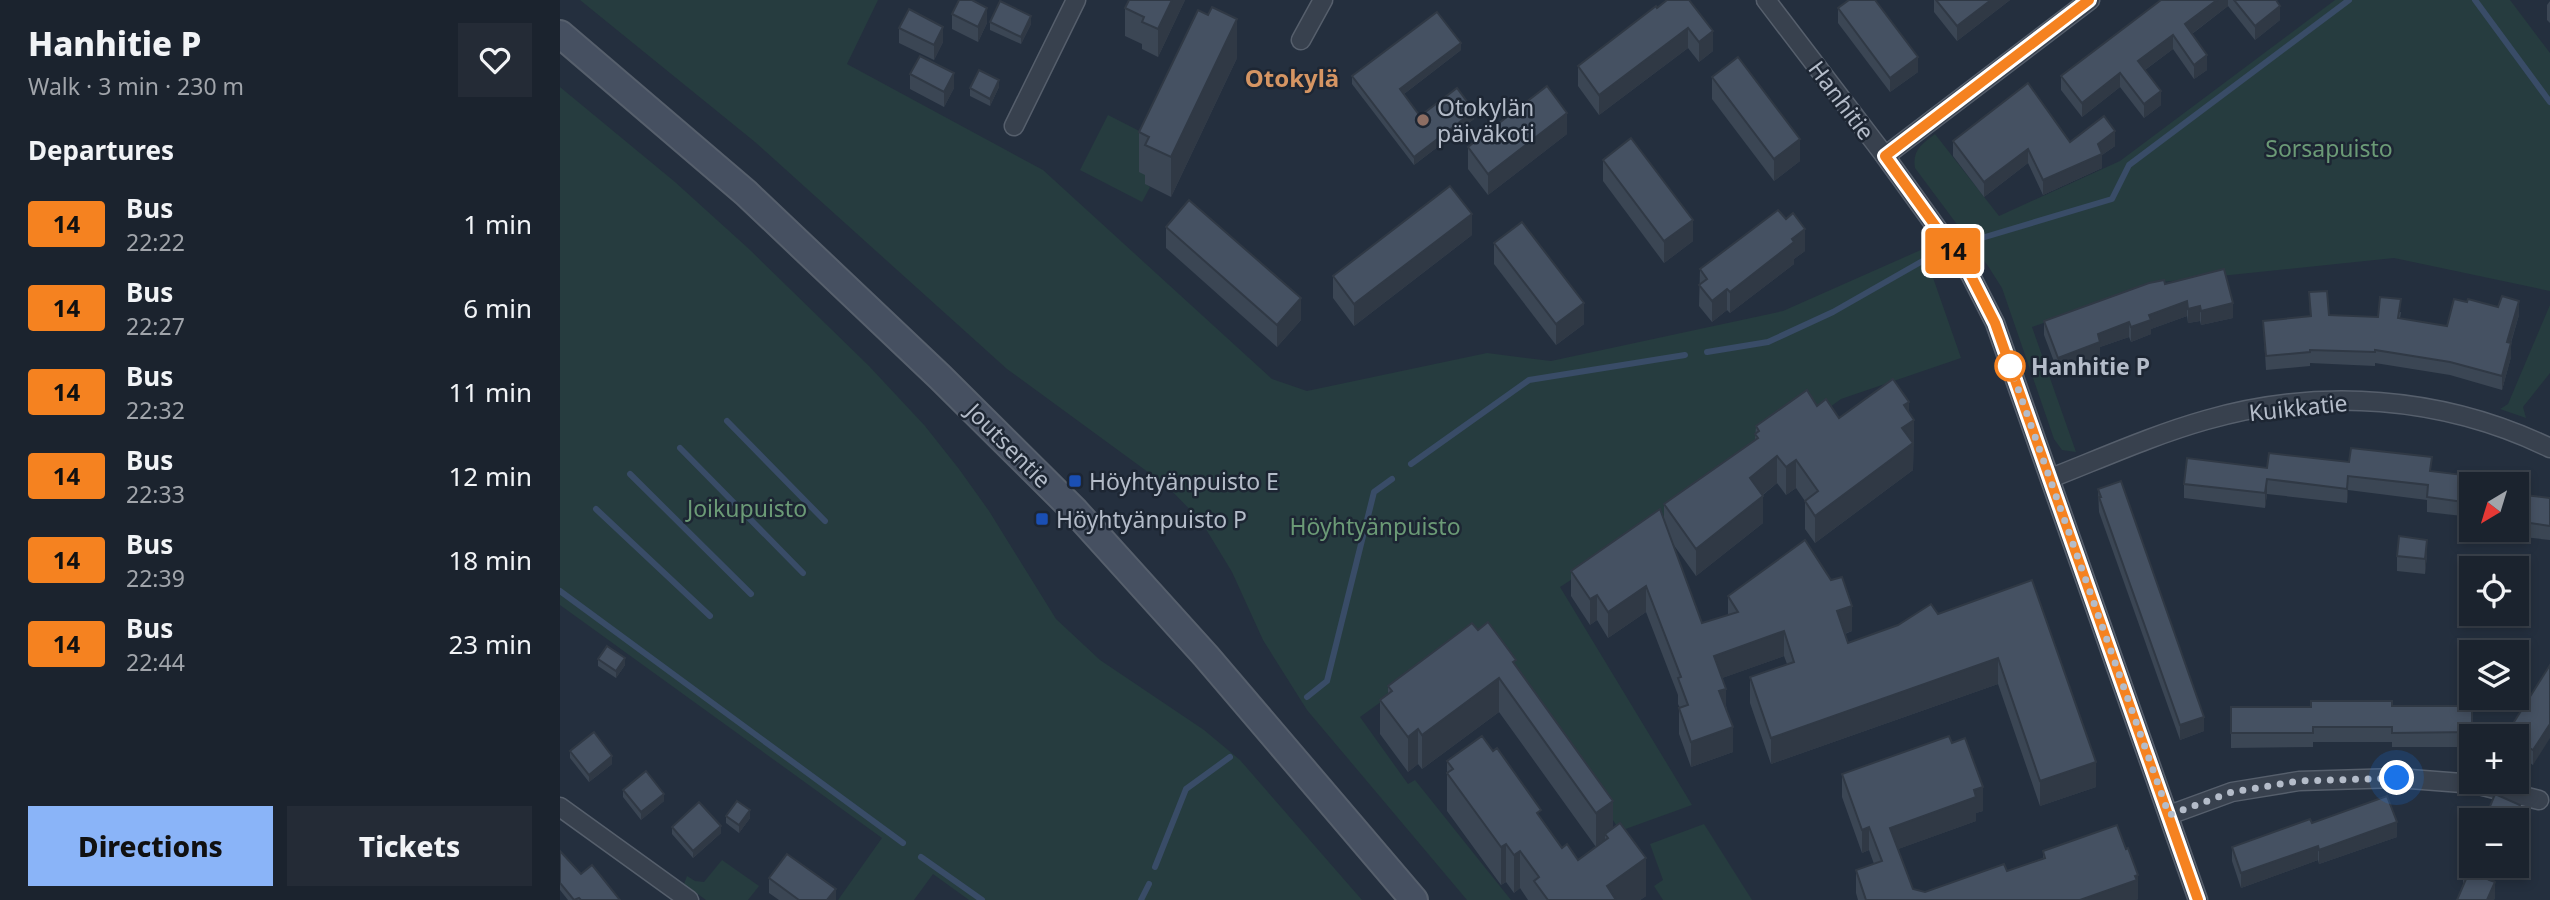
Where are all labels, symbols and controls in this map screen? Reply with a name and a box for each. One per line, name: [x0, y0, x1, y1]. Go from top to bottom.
text: Hanhitie P: [28, 21, 201, 66]
button: heart: [458, 23, 532, 97]
street label: Hanhitie: [1802, 54, 1882, 146]
district label: Otokylä: [1245, 61, 1339, 94]
text: Walk · 3 min · 230 m: [28, 70, 244, 102]
place label: Otokylän päiväkoti: [1437, 91, 1535, 149]
marker: Otokylän päiväkoti: [1415, 112, 1431, 128]
text: Departures: [28, 132, 174, 168]
park label: Sorsapuisto: [2265, 132, 2393, 164]
text: Bus: [126, 190, 173, 226]
text: 1 min: [463, 206, 532, 242]
text: 14: [53, 207, 80, 240]
text: 22:22: [126, 226, 185, 258]
line badge: 14: [1922, 228, 1984, 274]
text: 14: [1939, 234, 1967, 267]
text: Bus: [126, 274, 173, 310]
text: 6 min: [463, 290, 532, 326]
text: 14: [53, 291, 80, 324]
text: 22:27: [126, 310, 185, 342]
place label: Hanhitie P: [2031, 350, 2150, 382]
marker: Hanhitie P: [1995, 351, 2025, 381]
text: Bus: [126, 358, 173, 394]
text: 11 min: [448, 374, 532, 410]
text: 14: [53, 375, 80, 408]
street label: Kuikkatie: [2247, 386, 2349, 428]
text: 22:32: [126, 394, 185, 426]
street label: Joutsentie: [958, 394, 1059, 495]
text: Bus: [126, 442, 173, 478]
text: 12 min: [448, 458, 532, 494]
text: 14: [53, 459, 80, 492]
place label: Höyhtyänpuisto E: [1089, 465, 1279, 497]
north arrow: [2459, 472, 2529, 542]
map controls: [2459, 472, 2529, 878]
marker: Höyhtyänpuisto E: [1067, 473, 1083, 489]
text: 22:33: [126, 478, 185, 510]
park label: Joikupuisto: [685, 492, 807, 524]
place label: Höyhtyänpuisto P: [1056, 503, 1247, 535]
park label: Höyhtyänpuisto: [1289, 510, 1461, 542]
marker: Höyhtyänpuisto P: [1034, 511, 1050, 527]
text: Bus: [126, 526, 173, 562]
text: 18 min: [448, 542, 532, 578]
text: 14: [53, 543, 80, 576]
button: locate: [2459, 556, 2529, 626]
text: 22:39: [126, 562, 185, 594]
text: Bus: [126, 610, 173, 646]
text: 23 min: [448, 626, 532, 662]
text: 14: [53, 627, 80, 660]
button: layers: [2459, 640, 2529, 710]
text: 22:44: [126, 646, 185, 678]
button: +: [2459, 724, 2529, 794]
your location: [2379, 760, 2414, 795]
button: Directions: [28, 806, 273, 886]
button: Tickets: [287, 806, 532, 886]
button: −: [2459, 808, 2529, 878]

